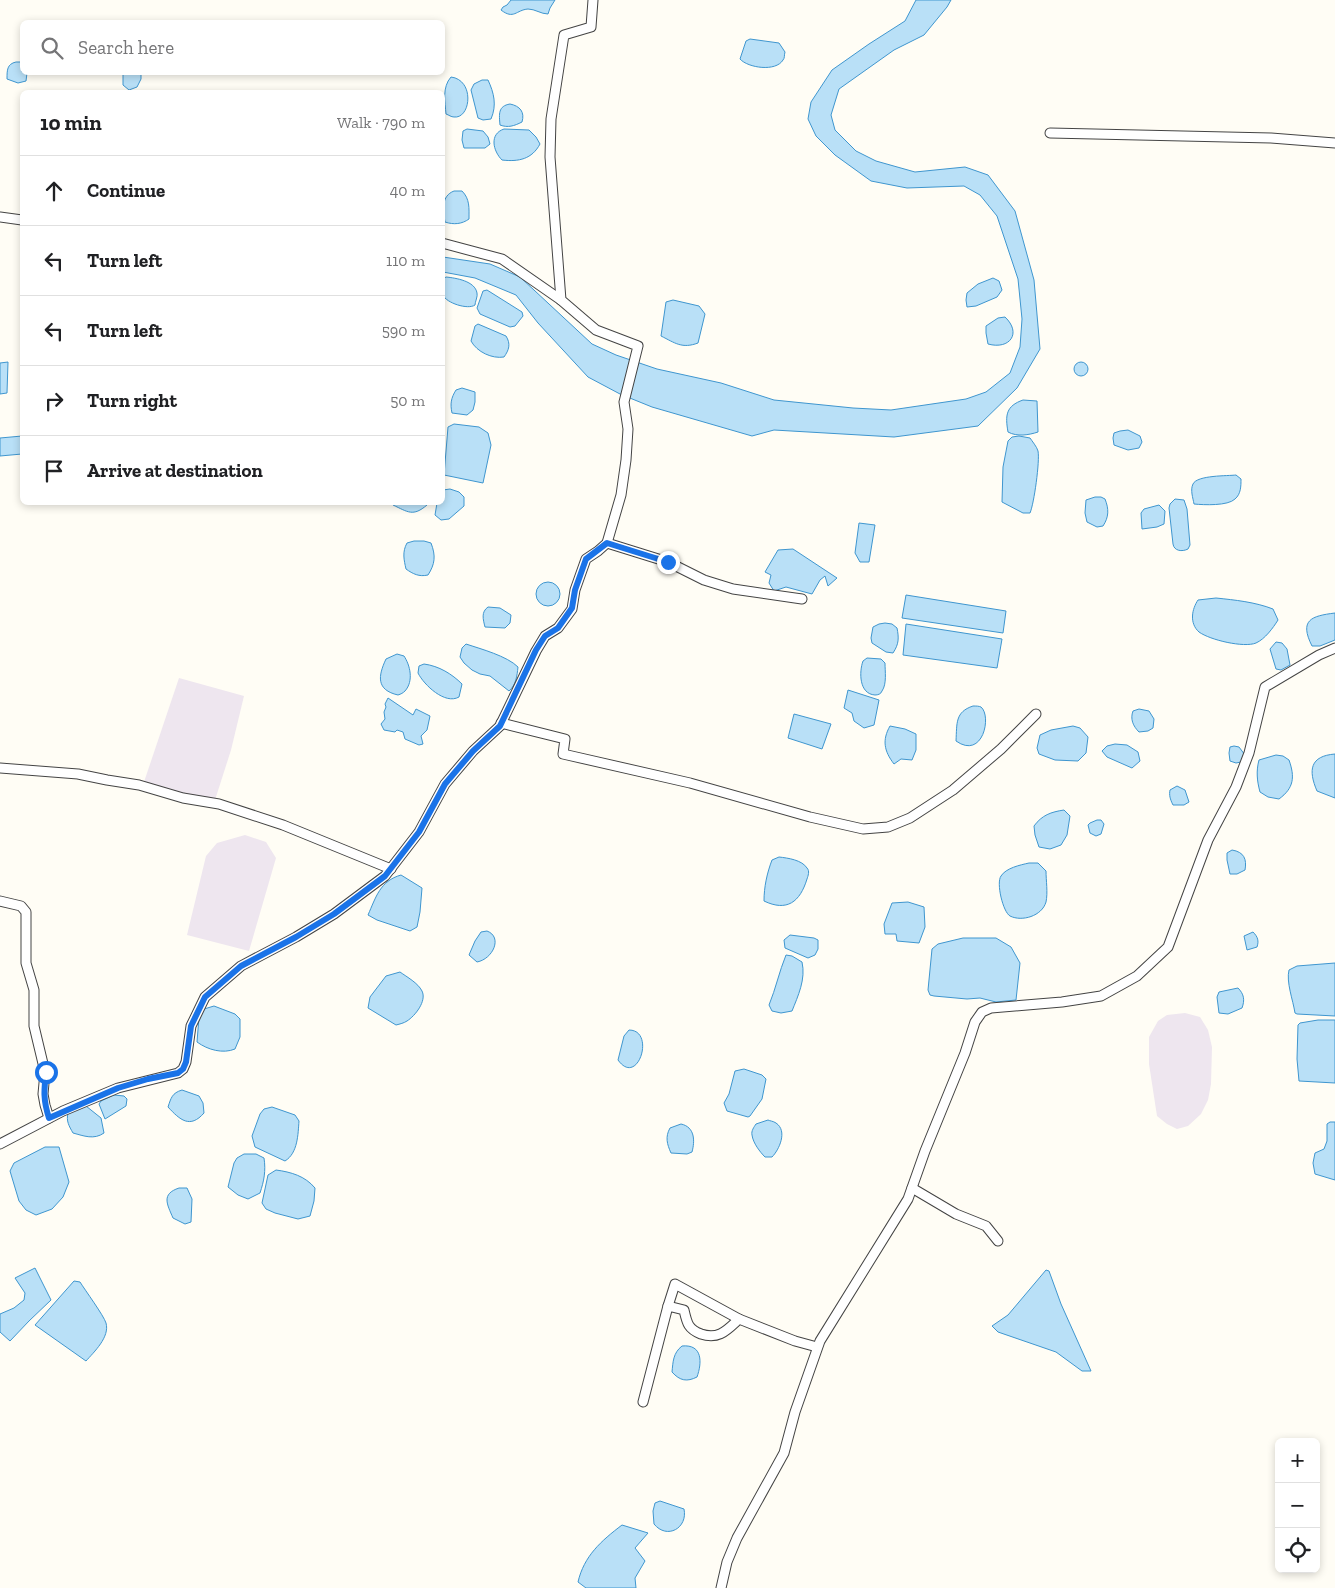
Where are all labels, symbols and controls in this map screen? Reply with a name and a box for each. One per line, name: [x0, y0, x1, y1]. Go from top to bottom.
search box: [20, 20, 445, 75]
icon: search: [38, 34, 66, 62]
text: Search here: [78, 36, 174, 59]
text: 10 min: [40, 110, 102, 135]
text: Walk · 790 m: [337, 113, 425, 132]
icon: ahead: [40, 177, 68, 205]
text: Continue: [87, 179, 165, 202]
text: 40 m: [390, 181, 425, 200]
icon: left: [40, 247, 68, 275]
text: Turn left: [87, 249, 162, 272]
text: 110 m: [386, 251, 425, 270]
icon: left: [40, 317, 68, 345]
text: Turn left: [87, 319, 162, 342]
text: 590 m: [382, 321, 425, 340]
icon: right: [40, 387, 68, 415]
text: Turn right: [87, 389, 177, 412]
text: 50 m: [390, 391, 425, 410]
icon: arrive: [40, 457, 68, 485]
text: Arrive at destination: [87, 459, 263, 482]
route end: [657, 551, 680, 574]
route start: [35, 1061, 58, 1084]
map controls: [1275, 1438, 1320, 1573]
button: +: [1275, 1438, 1320, 1483]
button: −: [1275, 1483, 1320, 1528]
button: locate: [1275, 1528, 1320, 1573]

